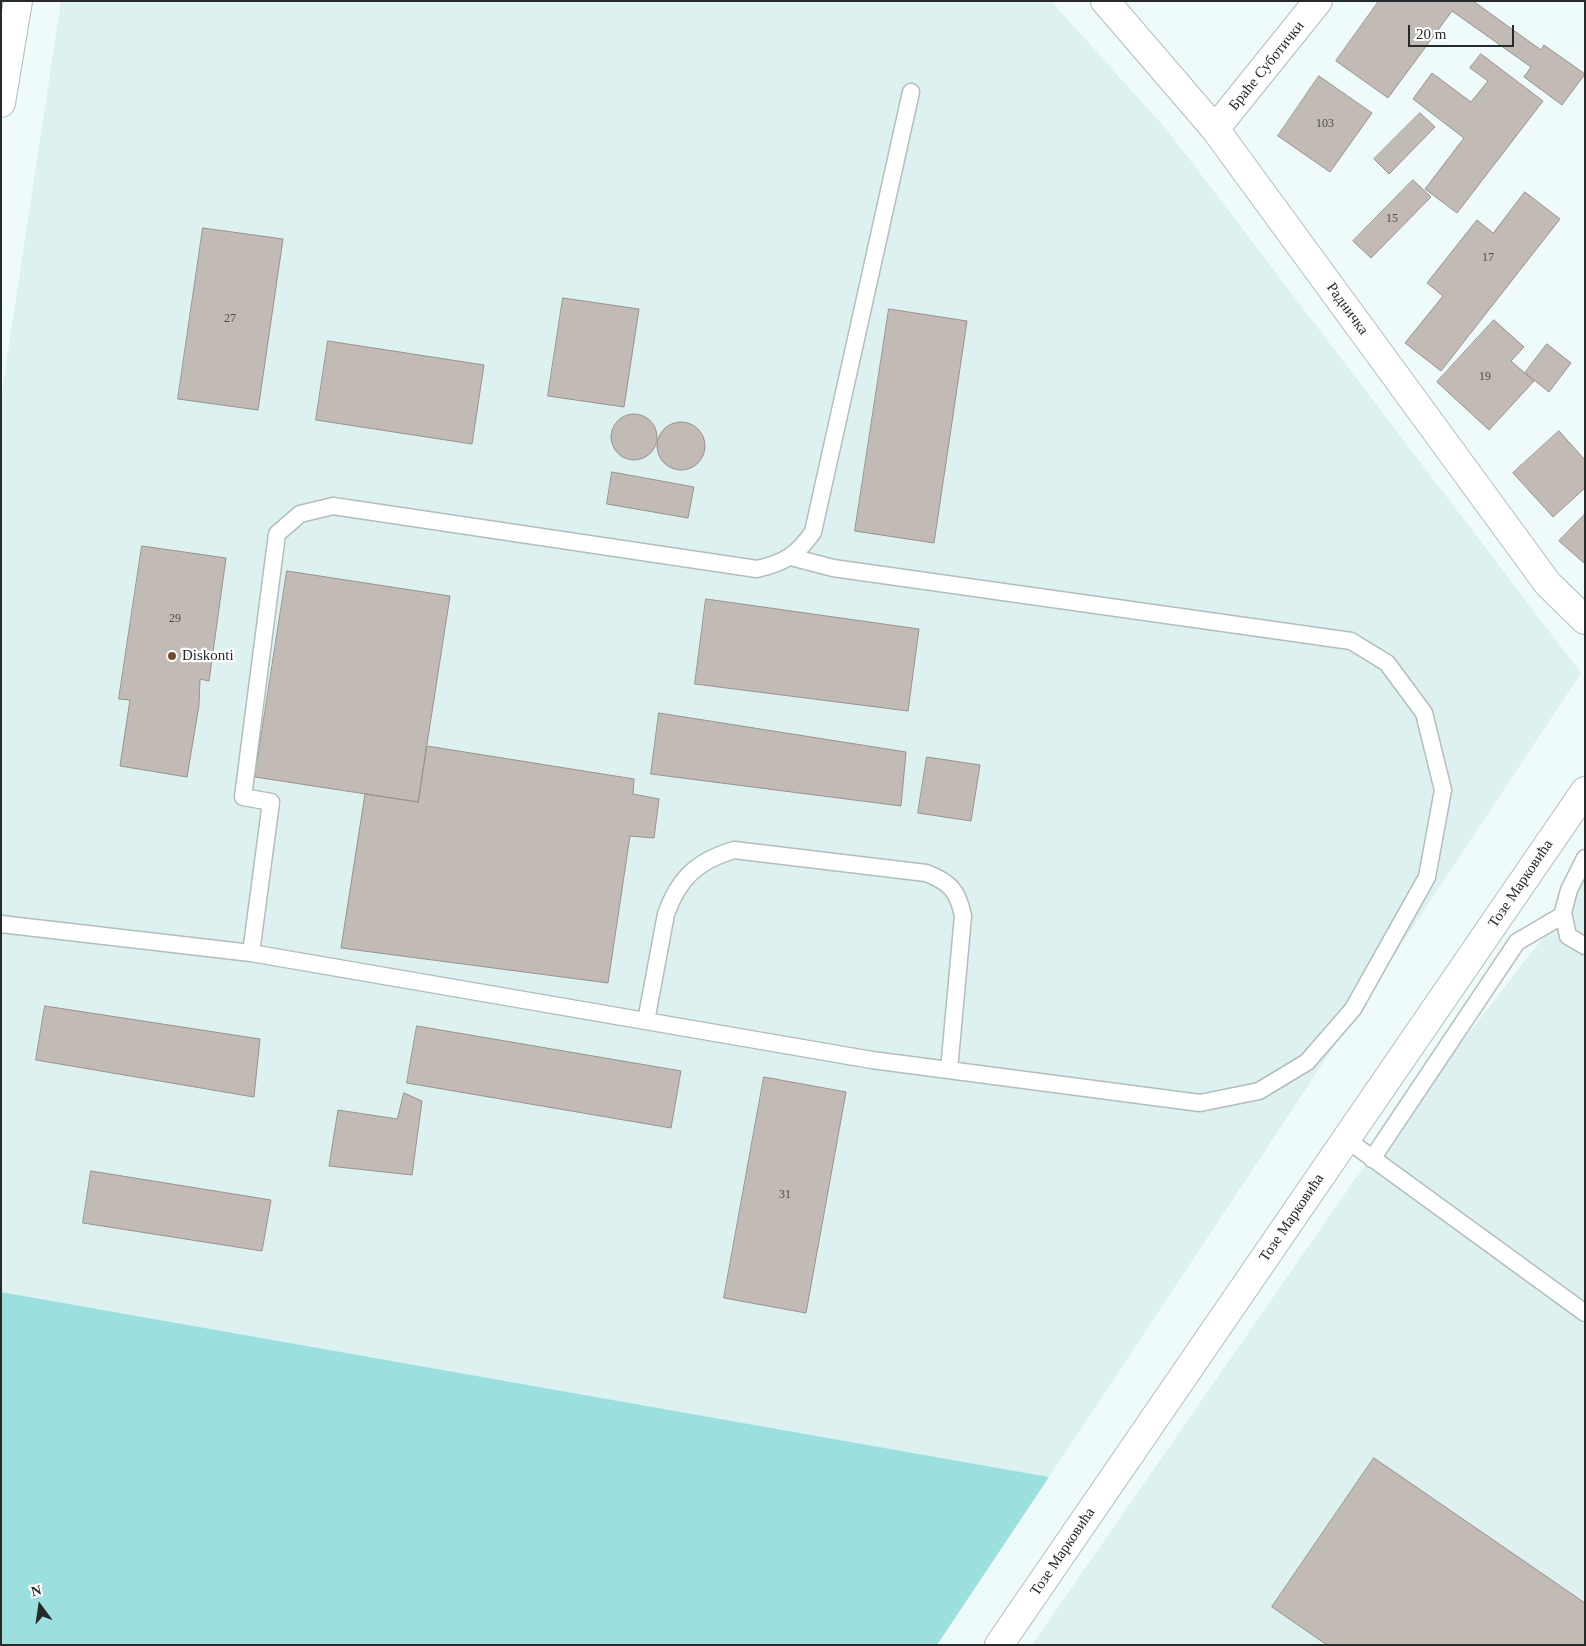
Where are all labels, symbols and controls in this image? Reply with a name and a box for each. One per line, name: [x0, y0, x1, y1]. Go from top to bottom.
scale bar: [1411, 15, 1517, 47]
street label: Браће Суботички: [1225, 18, 1309, 114]
text: 20 m: [1416, 26, 1446, 42]
house number: 103: [1316, 117, 1334, 131]
house number: 15: [1386, 212, 1398, 226]
house number: 17: [1482, 251, 1494, 265]
street label: Радничка: [1322, 279, 1372, 339]
house number: 27: [224, 312, 236, 326]
house number: 19: [1479, 370, 1491, 384]
house number: 29: [169, 612, 181, 626]
place label: Diskonti: [182, 647, 234, 665]
marker: Diskonti: [166, 650, 178, 662]
street label: Тозе Марковића: [1485, 836, 1557, 932]
street label: Тозе Марковића: [1256, 1170, 1328, 1266]
house number: 31: [779, 1188, 791, 1202]
street label: Тозе Марковића: [1027, 1504, 1099, 1600]
north arrow: [15, 1581, 65, 1631]
text: N: [30, 1582, 43, 1599]

